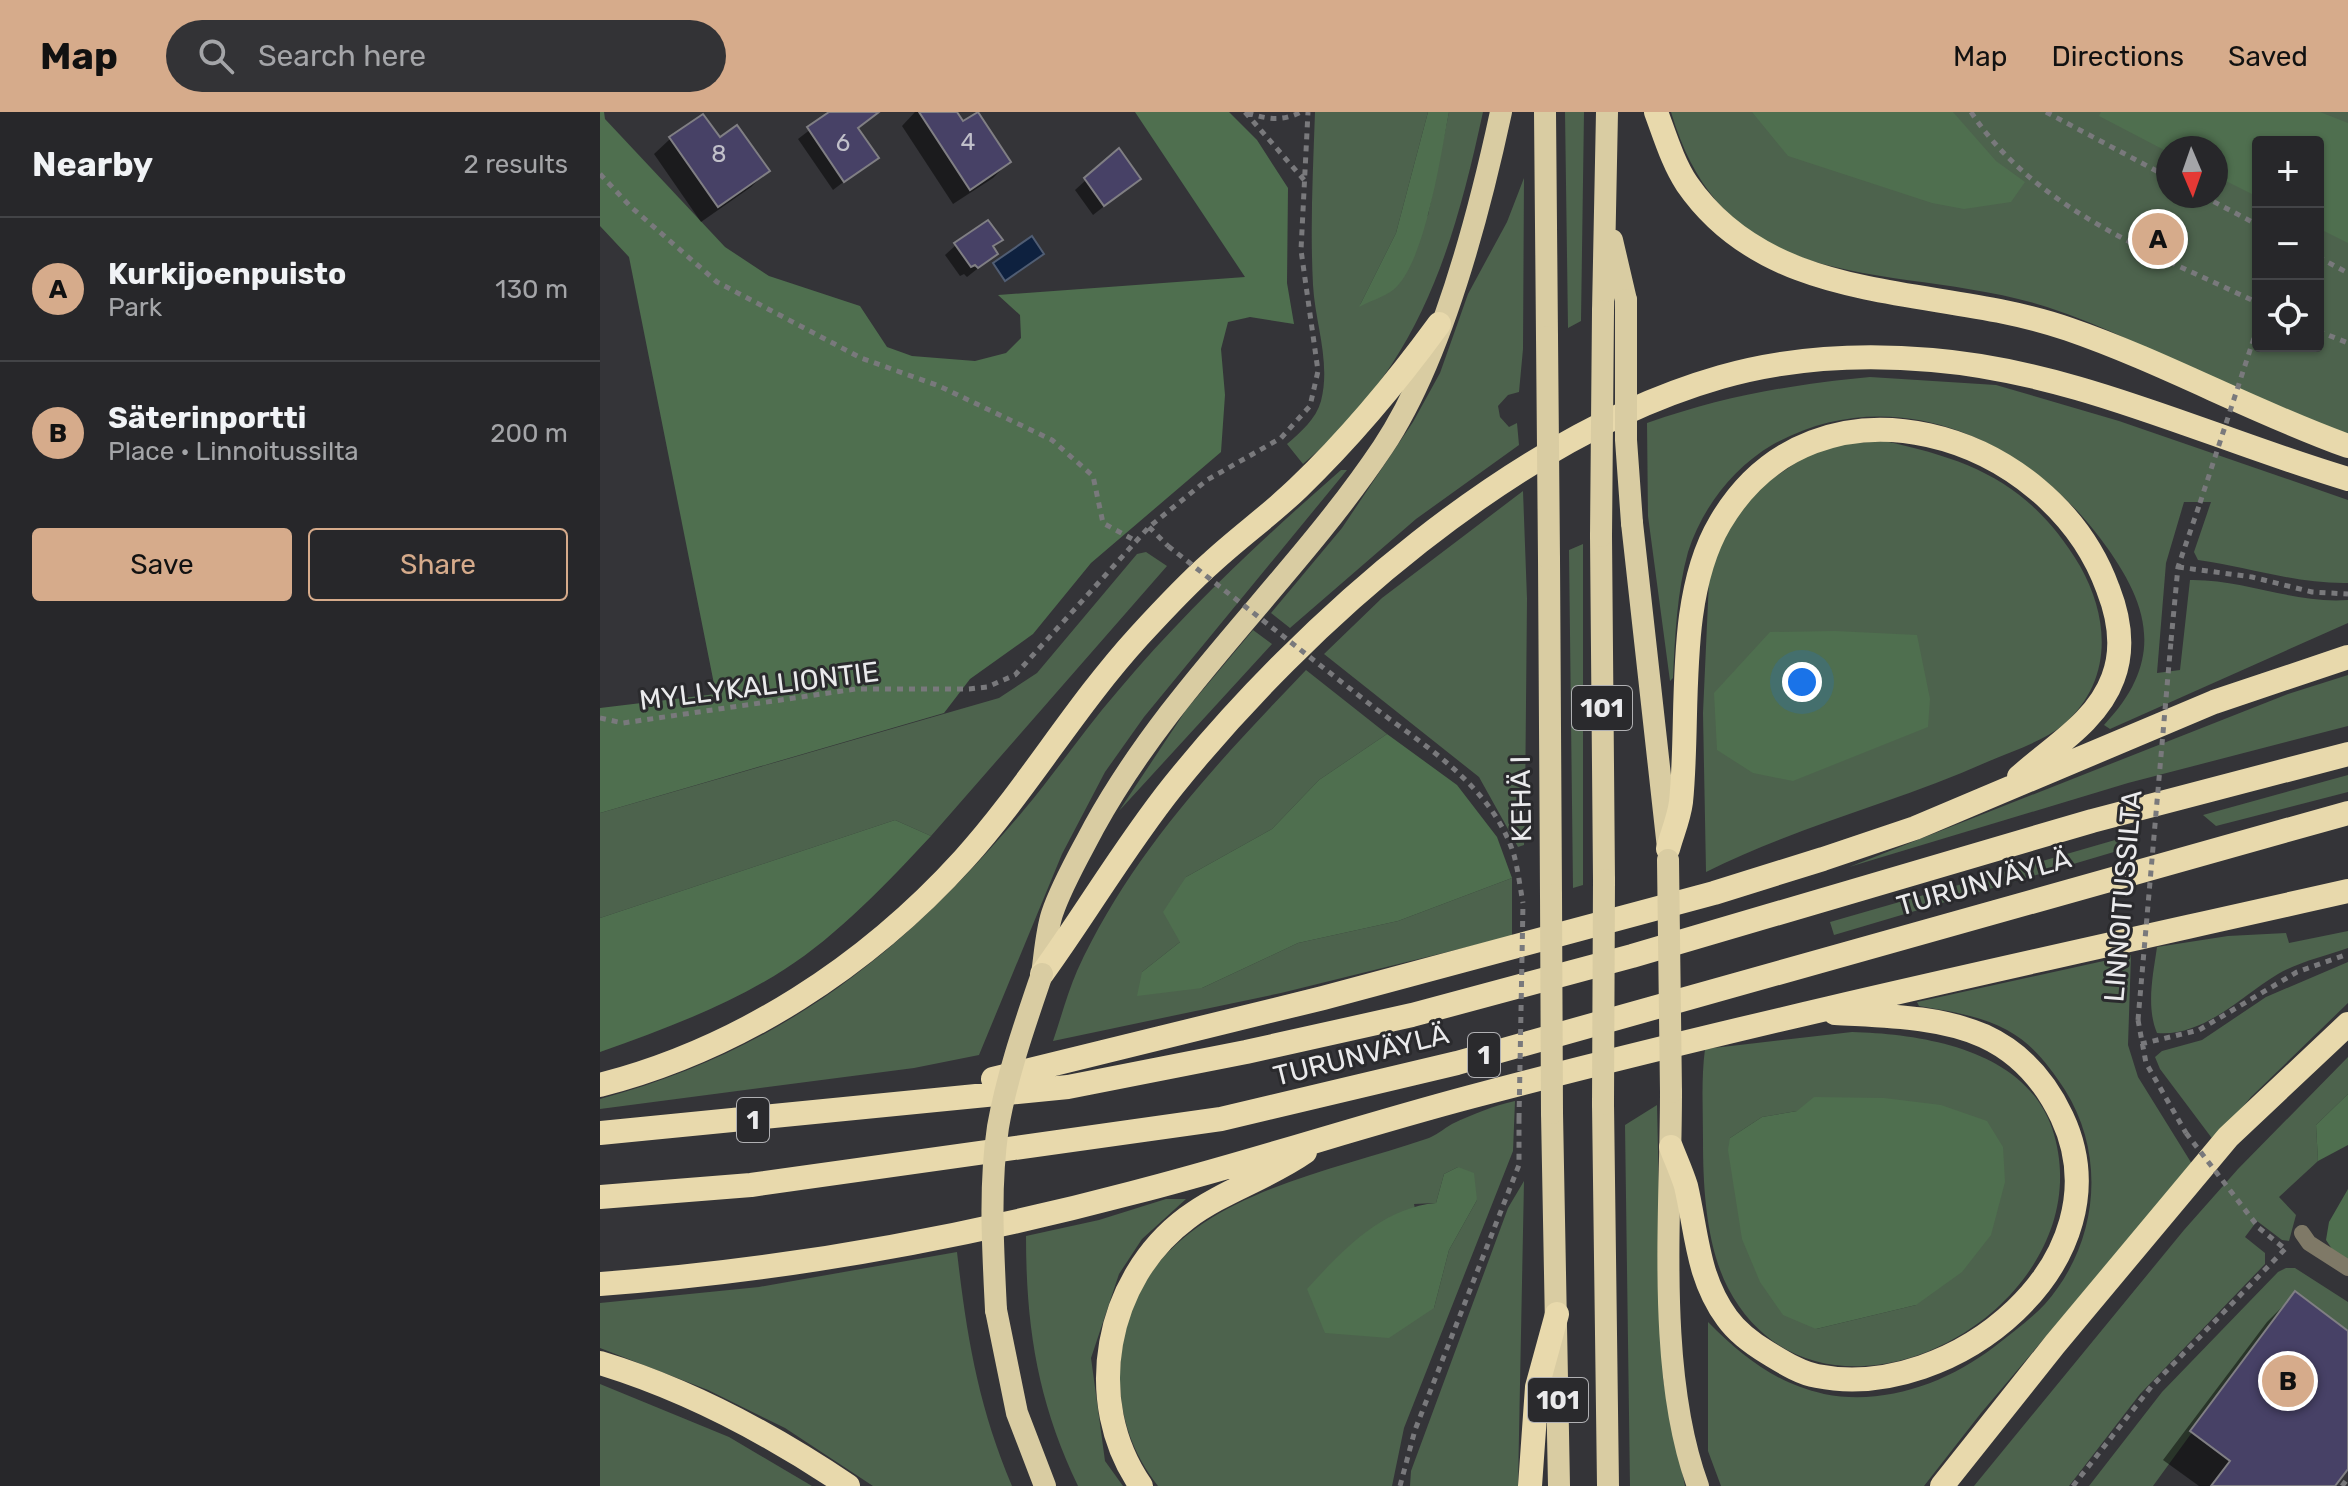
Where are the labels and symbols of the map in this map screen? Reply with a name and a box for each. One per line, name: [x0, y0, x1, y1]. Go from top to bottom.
house number: 4: [961, 128, 976, 156]
house number: 6: [836, 129, 850, 157]
north arrow: [2156, 136, 2228, 208]
house number: 8: [711, 140, 727, 168]
pin: A: [2132, 209, 2184, 269]
street label: MYLLYKALLIONTIE: [637, 655, 881, 717]
your location: [1782, 662, 1822, 702]
road number: 101: [1572, 686, 1632, 730]
street label: KEHÄ I: [1504, 756, 1538, 842]
street label: LINNOITUSSILTA: [2097, 788, 2149, 1003]
street label: TURUNVÄYLÄ: [1893, 841, 2075, 923]
street label: TURUNVÄYLÄ: [1270, 1017, 1452, 1093]
road number: 1: [1468, 1033, 1500, 1077]
road number: 1: [737, 1098, 769, 1142]
pin: B: [2262, 1351, 2314, 1411]
road number: 101: [1528, 1378, 1588, 1422]

